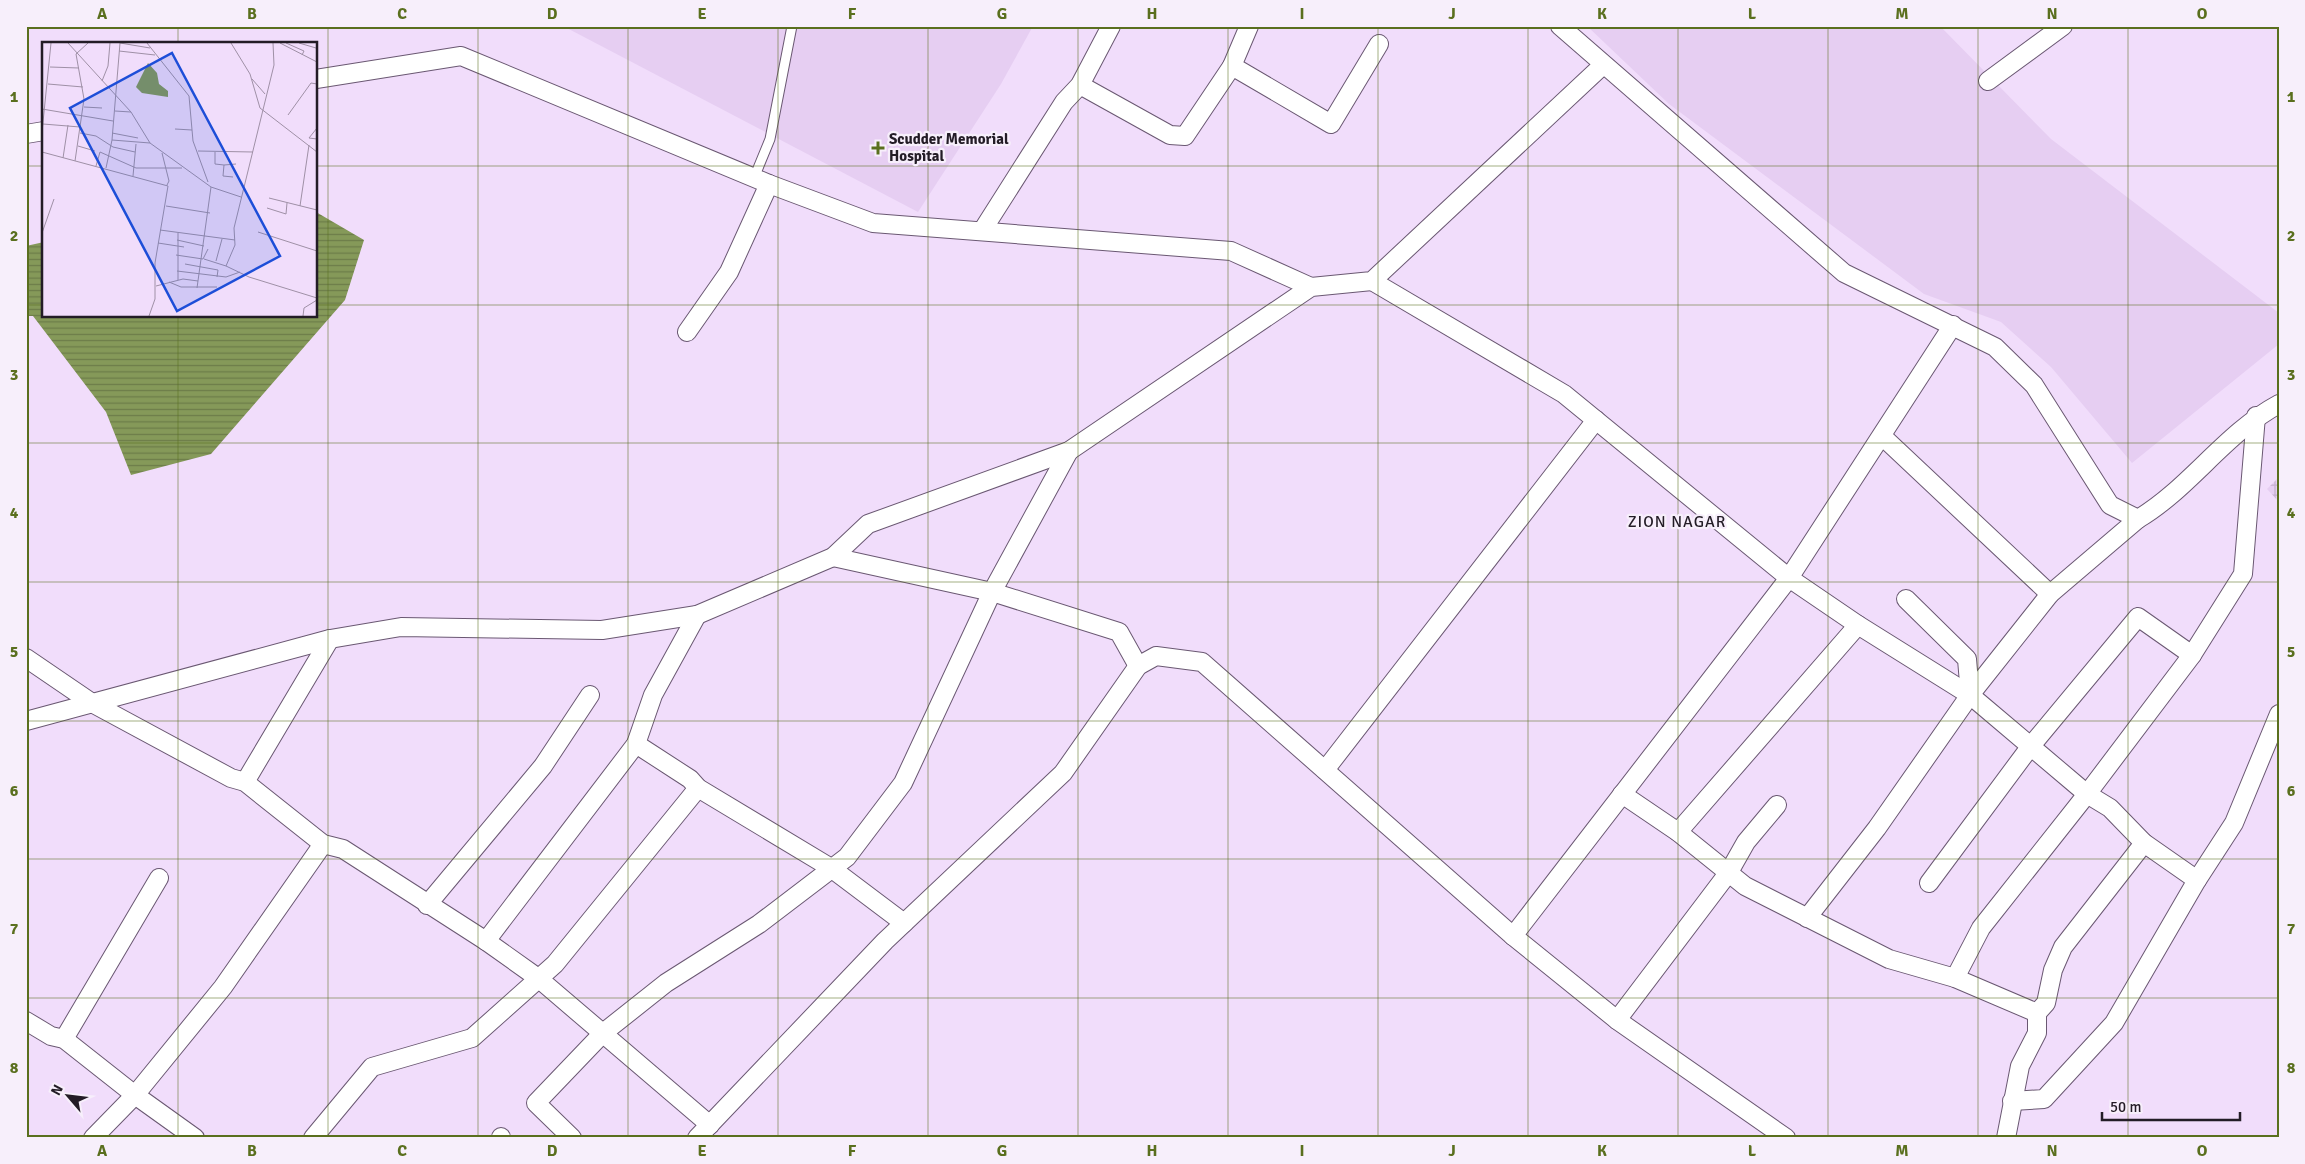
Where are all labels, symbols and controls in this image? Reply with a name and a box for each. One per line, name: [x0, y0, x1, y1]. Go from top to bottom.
text: A: [97, 4, 108, 24]
text: B: [247, 4, 257, 24]
text: C: [397, 4, 407, 24]
text: D: [547, 4, 558, 24]
text: E: [697, 4, 707, 24]
text: F: [848, 4, 857, 24]
text: G: [997, 4, 1007, 24]
text: H: [1147, 4, 1157, 24]
text: I: [1299, 4, 1305, 24]
text: J: [1448, 4, 1456, 24]
text: K: [1597, 4, 1607, 24]
text: L: [1748, 4, 1757, 24]
text: M: [1895, 4, 1909, 24]
text: N: [2046, 4, 2058, 24]
text: O: [2197, 4, 2208, 24]
inset map: [42, 42, 318, 318]
text: 1: [10, 87, 19, 107]
text: 1: [2287, 87, 2296, 107]
place label: Scudder Memorial Hospital: [889, 130, 1009, 165]
marker: Scudder Memorial Hospital: [871, 141, 885, 155]
text: 2: [10, 226, 18, 246]
text: 2: [2287, 226, 2295, 246]
text: 3: [10, 365, 18, 385]
text: 3: [2287, 365, 2295, 385]
text: 4: [10, 503, 19, 523]
text: 4: [2287, 503, 2296, 523]
district label: ZION NAGAR: [1628, 512, 1726, 532]
text: 5: [10, 642, 18, 662]
text: 5: [2287, 642, 2295, 662]
text: 6: [10, 781, 19, 801]
text: 6: [2287, 781, 2296, 801]
text: 7: [10, 919, 19, 939]
text: 7: [2287, 919, 2296, 939]
text: 8: [10, 1058, 19, 1078]
text: 8: [2287, 1058, 2296, 1078]
north arrow: [42, 1072, 92, 1122]
text: N: [47, 1082, 67, 1098]
scale bar: [2102, 1089, 2240, 1121]
text: 50 m: [2110, 1098, 2141, 1116]
text: A: [97, 1141, 108, 1161]
text: B: [247, 1141, 257, 1161]
text: C: [397, 1141, 407, 1161]
text: D: [547, 1141, 558, 1161]
text: E: [697, 1141, 707, 1161]
text: F: [848, 1141, 857, 1161]
text: G: [997, 1141, 1007, 1161]
text: H: [1147, 1141, 1157, 1161]
text: I: [1299, 1141, 1305, 1161]
text: J: [1448, 1141, 1456, 1161]
text: K: [1597, 1141, 1607, 1161]
text: L: [1748, 1141, 1757, 1161]
text: M: [1895, 1141, 1909, 1161]
text: N: [2046, 1141, 2058, 1161]
text: O: [2197, 1141, 2208, 1161]

